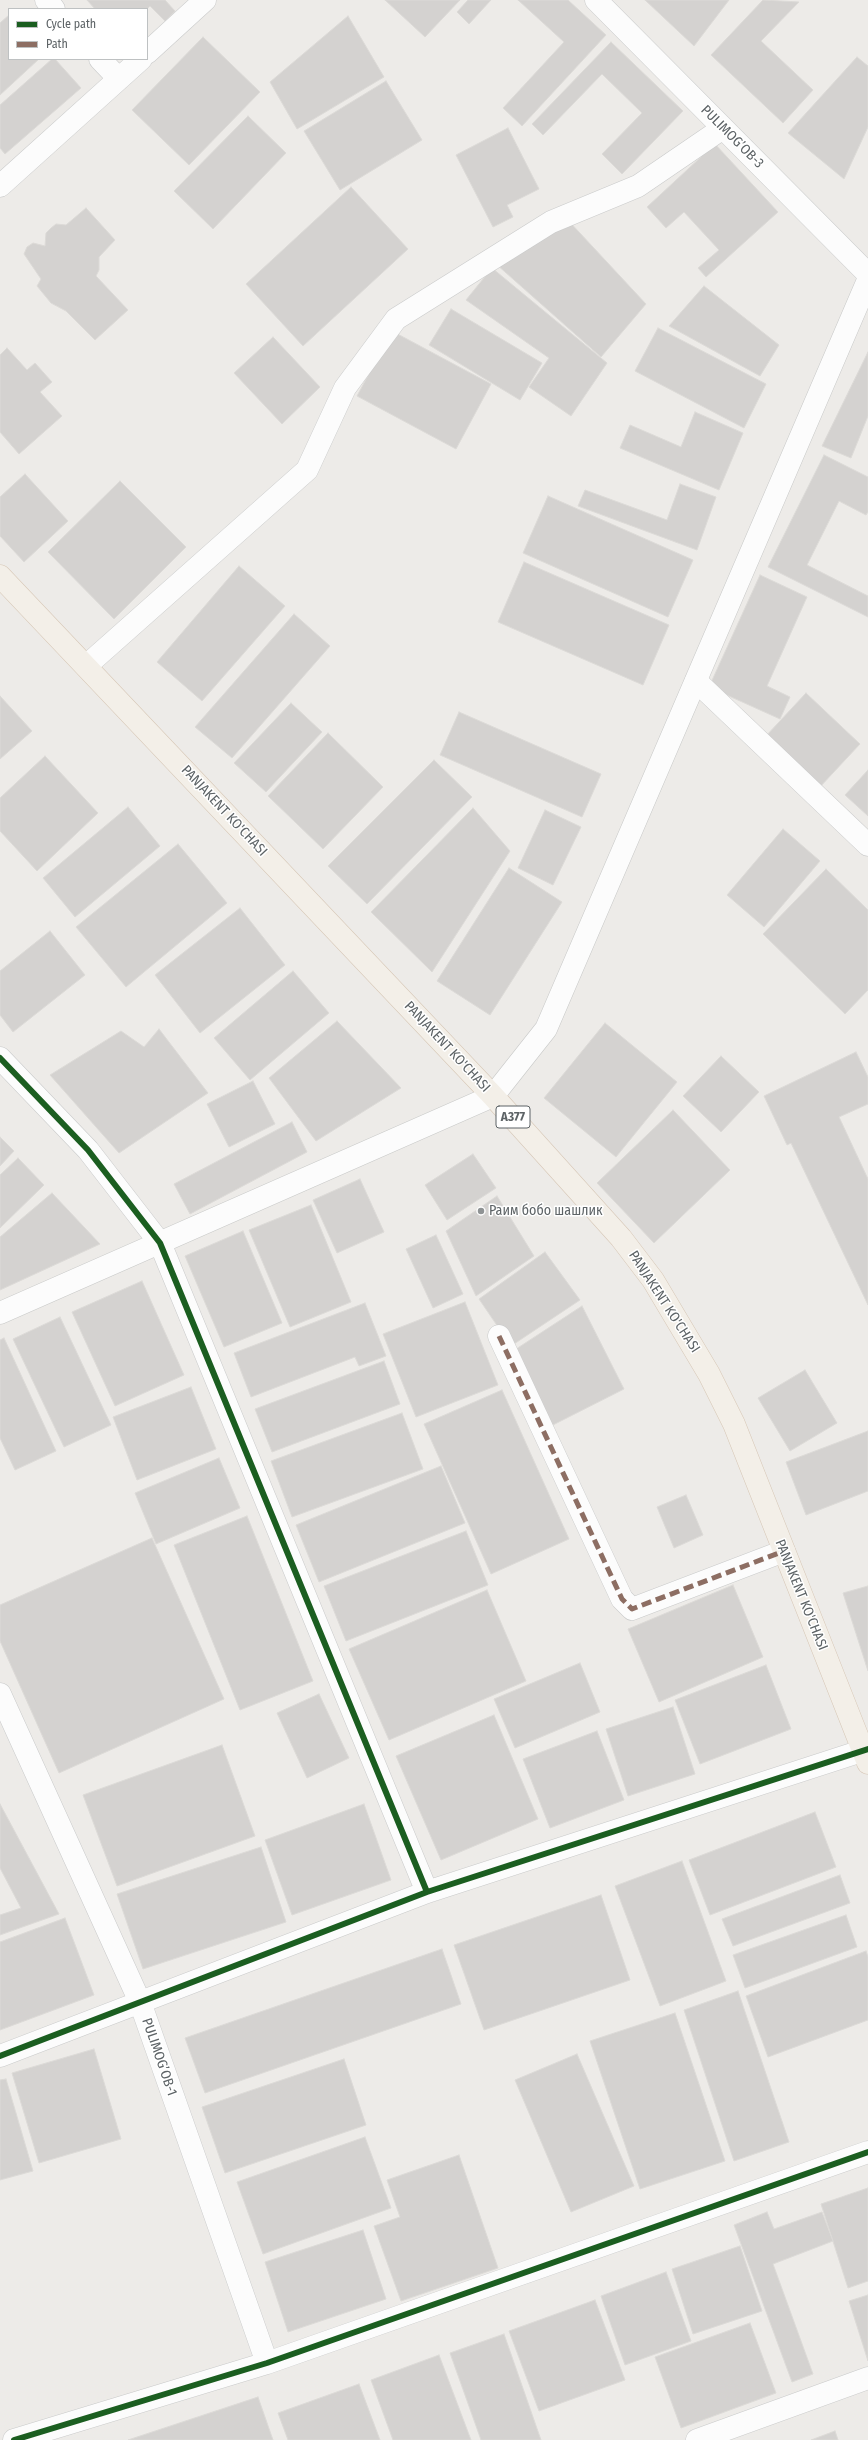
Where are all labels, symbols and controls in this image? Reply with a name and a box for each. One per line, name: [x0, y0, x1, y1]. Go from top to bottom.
legend: [8, 8, 148, 60]
text: Cycle path: [46, 17, 96, 31]
text: Path: [46, 37, 68, 51]
street label: PULIMOG’OB-3: [697, 102, 767, 172]
street label: PANJAKENT KO'CHASI: [178, 762, 270, 860]
street label: PANJAKENT KO'CHASI: [401, 998, 493, 1096]
road number: A377: [496, 1106, 530, 1128]
place label: Раим бобо шашлик: [489, 1203, 602, 1219]
marker: Раим бобо шашлик: [476, 1206, 486, 1216]
street label: PANJAKENT KO'CHASI: [625, 1248, 703, 1356]
street label: PANJAKENT KO'CHASI: [771, 1537, 831, 1653]
street label: PULIMOG’OB-1: [138, 2016, 180, 2098]

